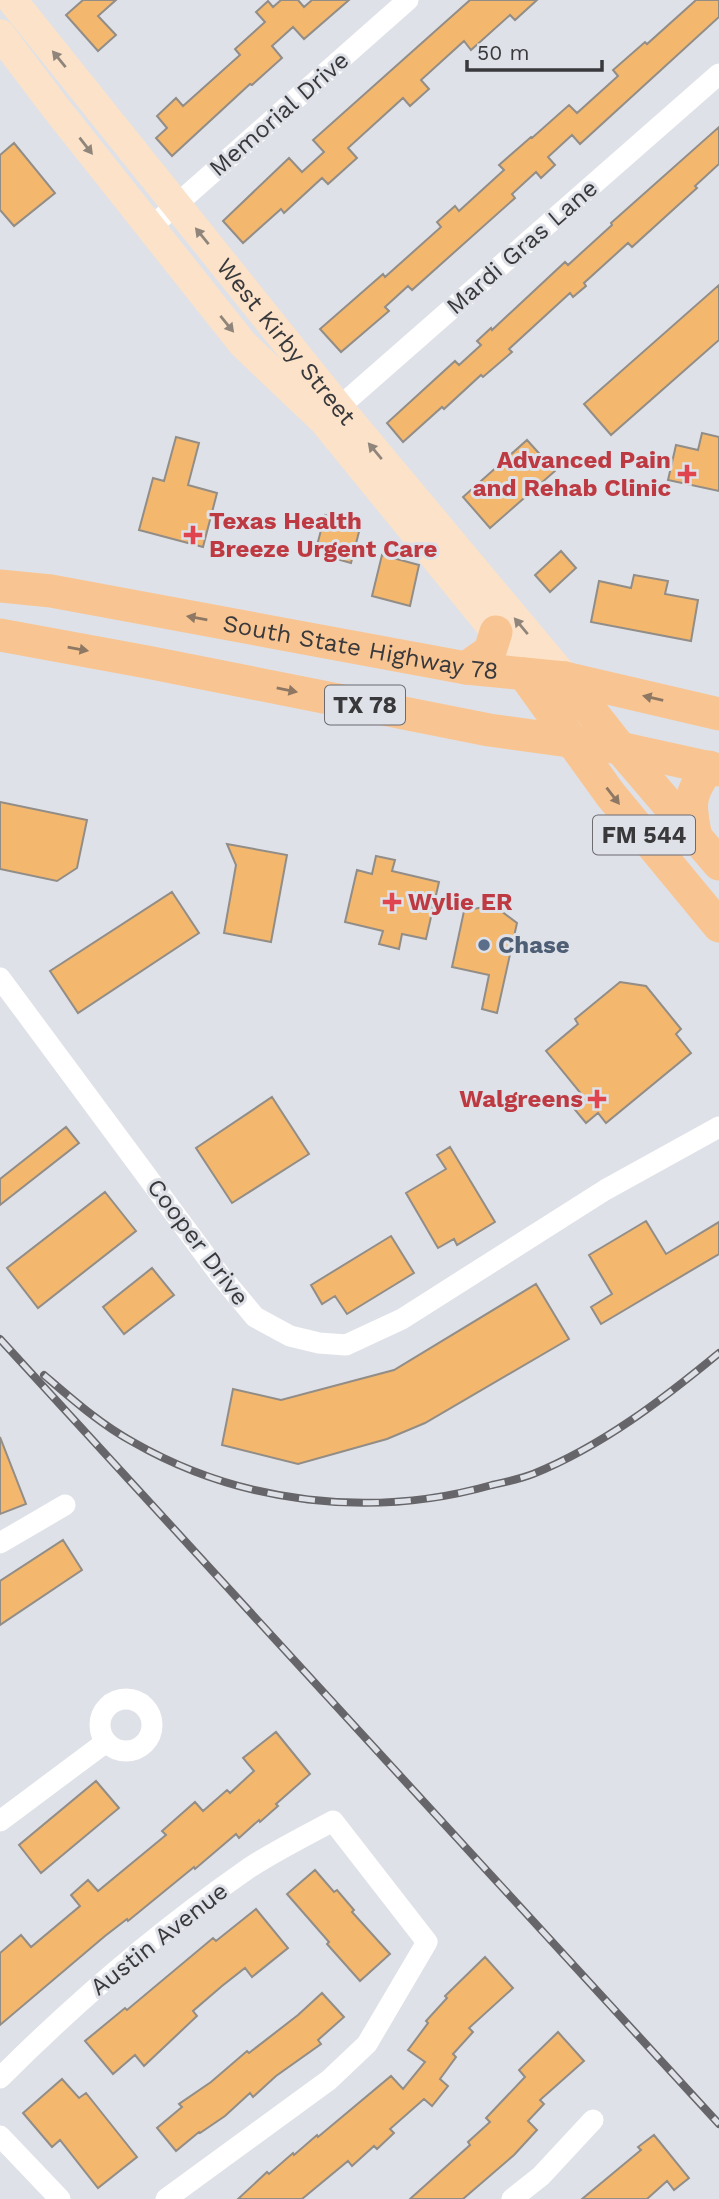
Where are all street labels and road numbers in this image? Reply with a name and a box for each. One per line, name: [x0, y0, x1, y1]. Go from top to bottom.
street label: Memorial Drive: [204, 46, 354, 182]
street label: Mardi Gras Lane: [441, 174, 603, 320]
street label: West Kirby Street: [211, 253, 361, 431]
street label: South State Highway 78: [221, 609, 500, 685]
road number: TX 78: [325, 685, 405, 724]
road number: FM 544: [593, 816, 695, 855]
street label: Cooper Drive: [141, 1173, 255, 1311]
street label: Austin Avenue: [85, 1877, 233, 2001]

